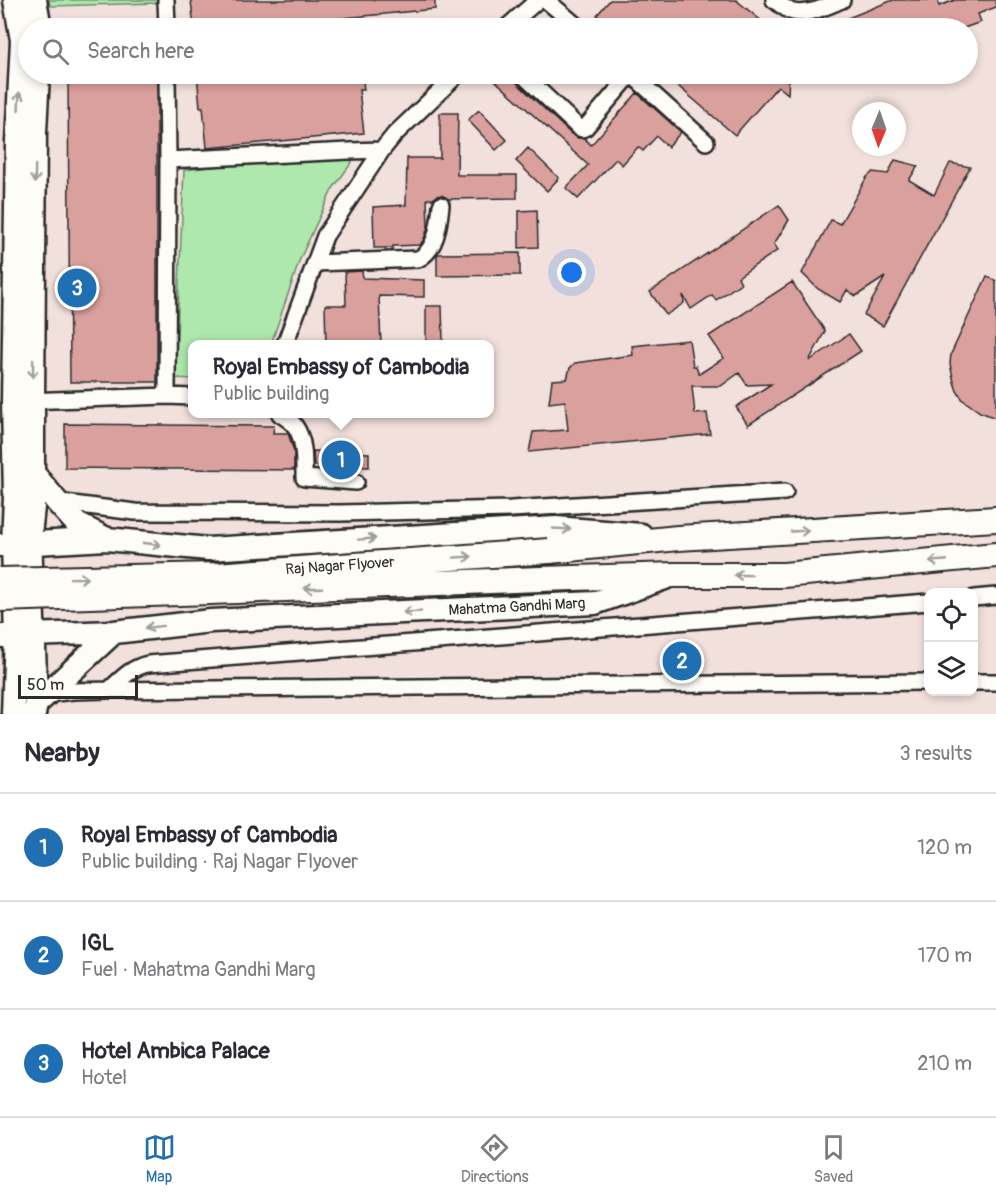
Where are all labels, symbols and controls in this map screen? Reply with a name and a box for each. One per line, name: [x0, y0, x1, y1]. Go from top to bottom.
search box: [18, 18, 978, 84]
icon: search: [39, 35, 72, 68]
text: Search here: [87, 37, 194, 65]
one-way arrow: [14, 92, 25, 112]
north arrow: [852, 102, 906, 156]
one-way arrow: [29, 163, 41, 183]
your location: [557, 258, 586, 287]
pin: 3: [58, 266, 97, 310]
popup: [188, 340, 494, 418]
text: Royal Embassy of Cambodia: [213, 353, 469, 381]
one-way arrow: [27, 358, 39, 378]
text: Public building: [213, 381, 329, 406]
pin: 1: [322, 438, 360, 482]
one-way arrow: [551, 523, 571, 534]
one-way arrow: [789, 525, 809, 536]
one-way arrow: [357, 534, 377, 545]
one-way arrow: [141, 539, 161, 550]
one-way arrow: [452, 551, 472, 562]
street label: Raj Nagar Flyover: [285, 553, 396, 579]
one-way arrow: [928, 556, 948, 567]
one-way arrow: [734, 569, 754, 581]
one-way arrow: [69, 572, 89, 584]
one-way arrow: [304, 582, 324, 594]
map controls: [924, 588, 978, 696]
button: locate: [924, 588, 978, 642]
street label: Mahatma Gandhi Marg: [448, 594, 586, 620]
one-way arrow: [402, 606, 422, 617]
one-way arrow: [145, 622, 165, 633]
pin: 2: [662, 638, 702, 684]
button: layers: [924, 642, 978, 696]
scale bar: [18, 672, 138, 700]
text: 50 m: [27, 675, 64, 695]
text: Nearby: [24, 737, 100, 769]
text: 3 results: [900, 741, 972, 766]
text: Royal Embassy of Cambodia: [81, 821, 337, 849]
text: 1: [40, 835, 47, 860]
text: 120 m: [917, 835, 972, 860]
text: Public building · Raj Nagar Flyover: [81, 849, 358, 874]
text: IGL: [81, 929, 114, 957]
text: 2: [38, 943, 49, 968]
text: 170 m: [918, 943, 972, 968]
text: Fuel · Mahatma Gandhi Marg: [81, 957, 316, 982]
text: Hotel Ambica Palace: [81, 1037, 270, 1065]
text: 3: [38, 1051, 49, 1076]
text: 210 m: [917, 1051, 972, 1076]
text: Hotel: [81, 1065, 127, 1090]
tab: Map: [143, 1131, 176, 1187]
tab: Directions: [461, 1131, 529, 1187]
tab: Saved: [814, 1131, 853, 1187]

